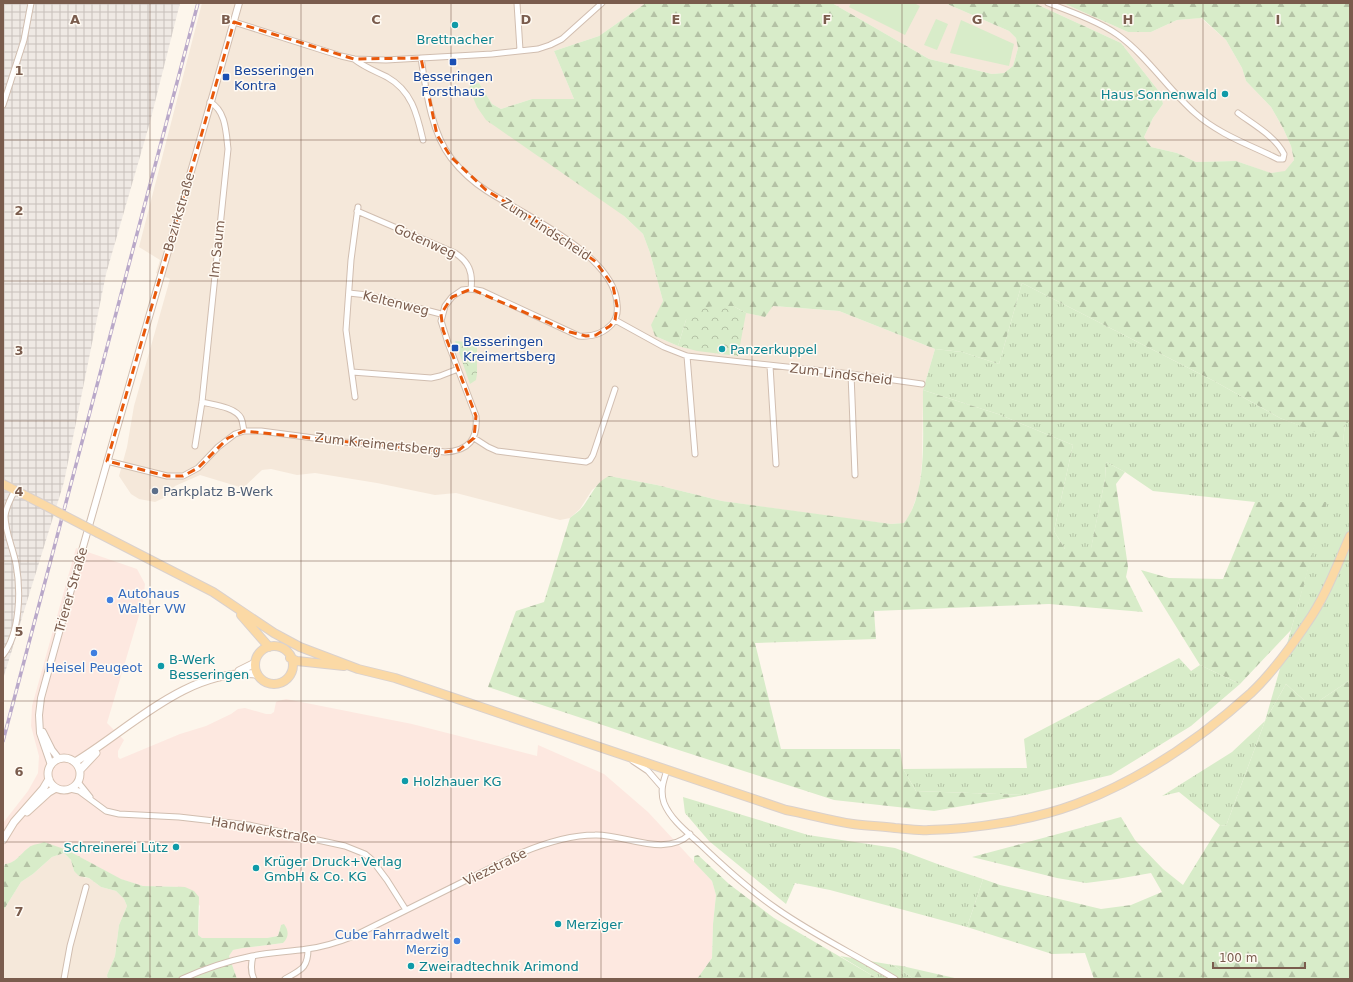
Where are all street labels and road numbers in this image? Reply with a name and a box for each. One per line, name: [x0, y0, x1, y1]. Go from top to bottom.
street label: Bezirkstraße: [161, 171, 197, 253]
street label: Zum Lindscheid: [499, 195, 593, 263]
street label: Im Saum: [207, 219, 227, 279]
street label: Gotenweg: [392, 221, 458, 261]
street label: Keltenweg: [361, 288, 431, 318]
street label: Zum Lindscheid: [789, 360, 893, 388]
street label: Zum Kreimertsberg: [314, 430, 442, 458]
street label: Trierer Straße: [51, 545, 90, 636]
street label: Handwerkstraße: [210, 813, 318, 847]
street label: Viezstraße: [461, 845, 529, 889]

